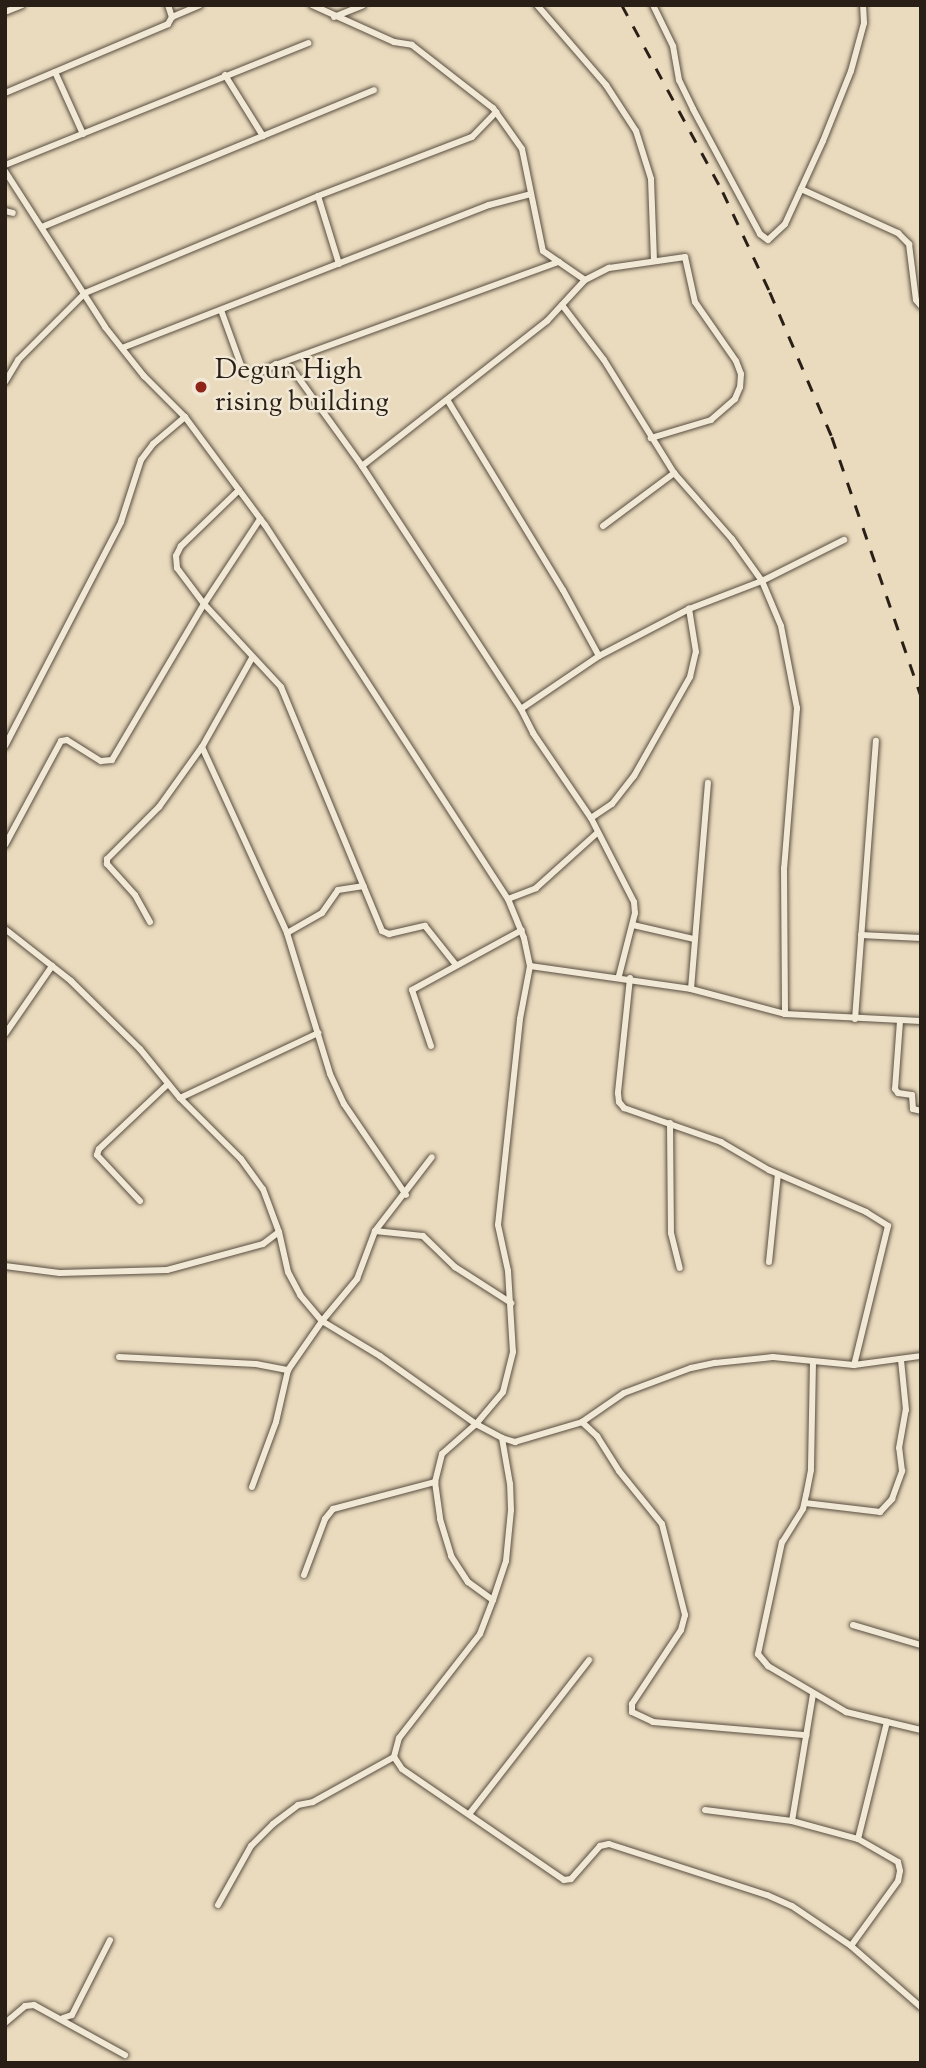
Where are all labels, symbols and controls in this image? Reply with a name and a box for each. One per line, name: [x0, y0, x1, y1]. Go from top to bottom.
place label: Degun High rising building: [215, 354, 389, 420]
marker: Degun High rising building: [193, 379, 209, 395]

